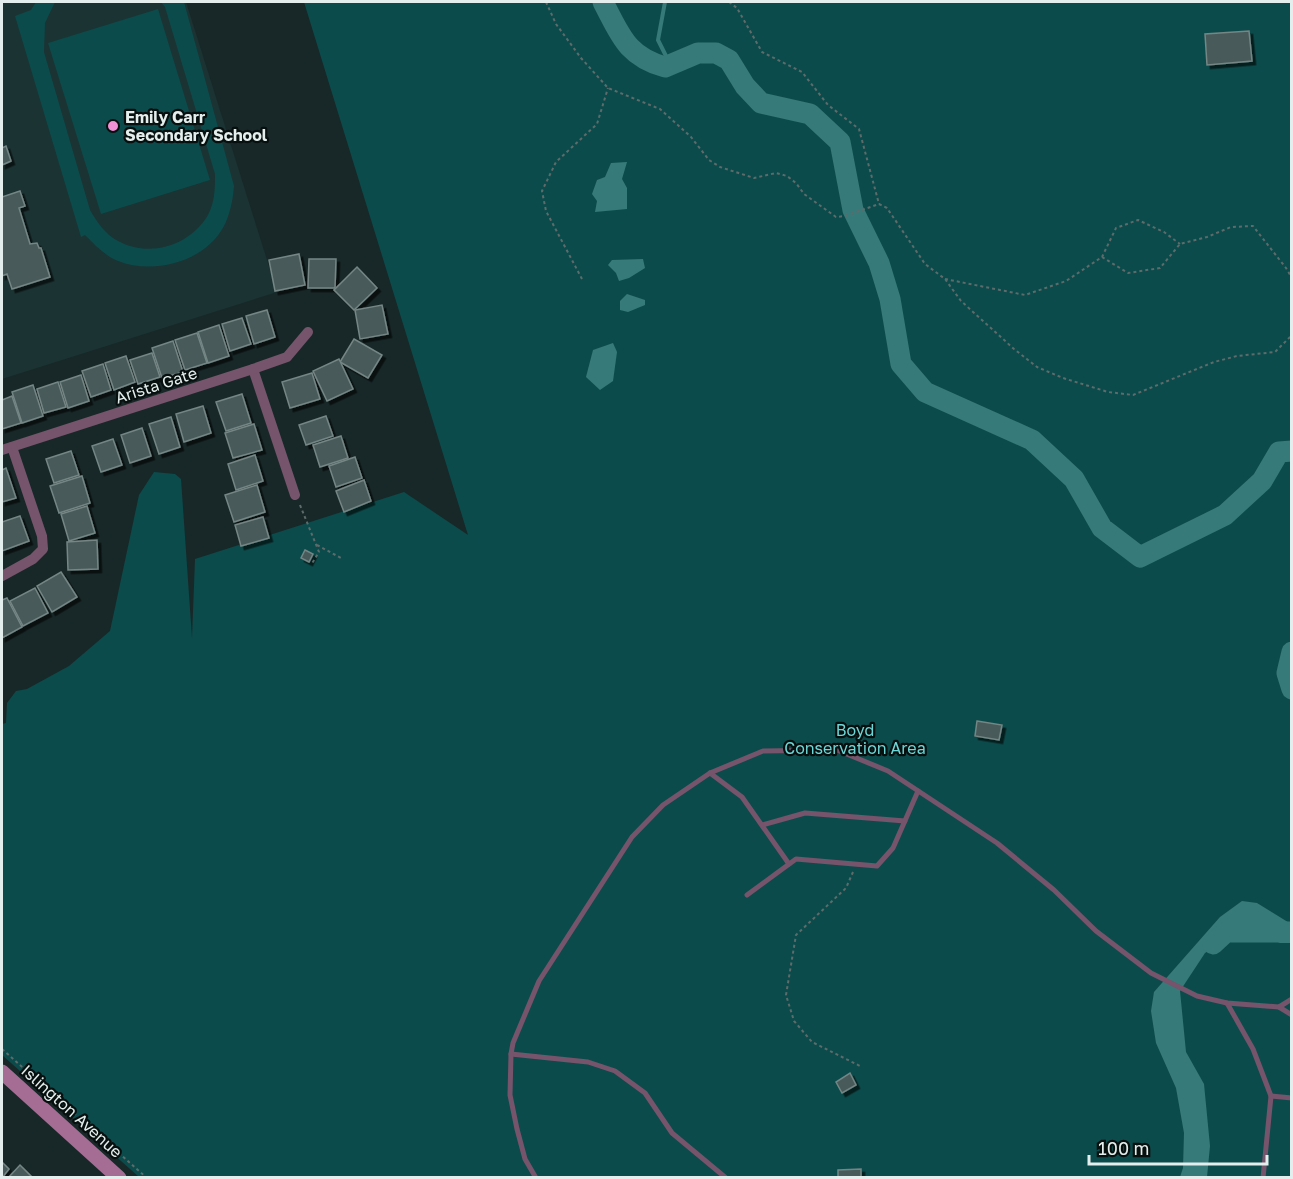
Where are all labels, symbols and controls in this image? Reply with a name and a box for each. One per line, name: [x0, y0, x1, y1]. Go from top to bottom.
place label: Emily Carr Secondary School: [125, 107, 268, 145]
marker: Emily Carr Secondary School: [106, 119, 120, 133]
street label: Arista Gate: [112, 362, 200, 408]
park label: Boyd Conservation Area: [784, 720, 926, 758]
street label: Islington Avenue: [17, 1060, 127, 1162]
scale bar: [1089, 1128, 1268, 1166]
text: 100 m: [1098, 1137, 1149, 1159]

